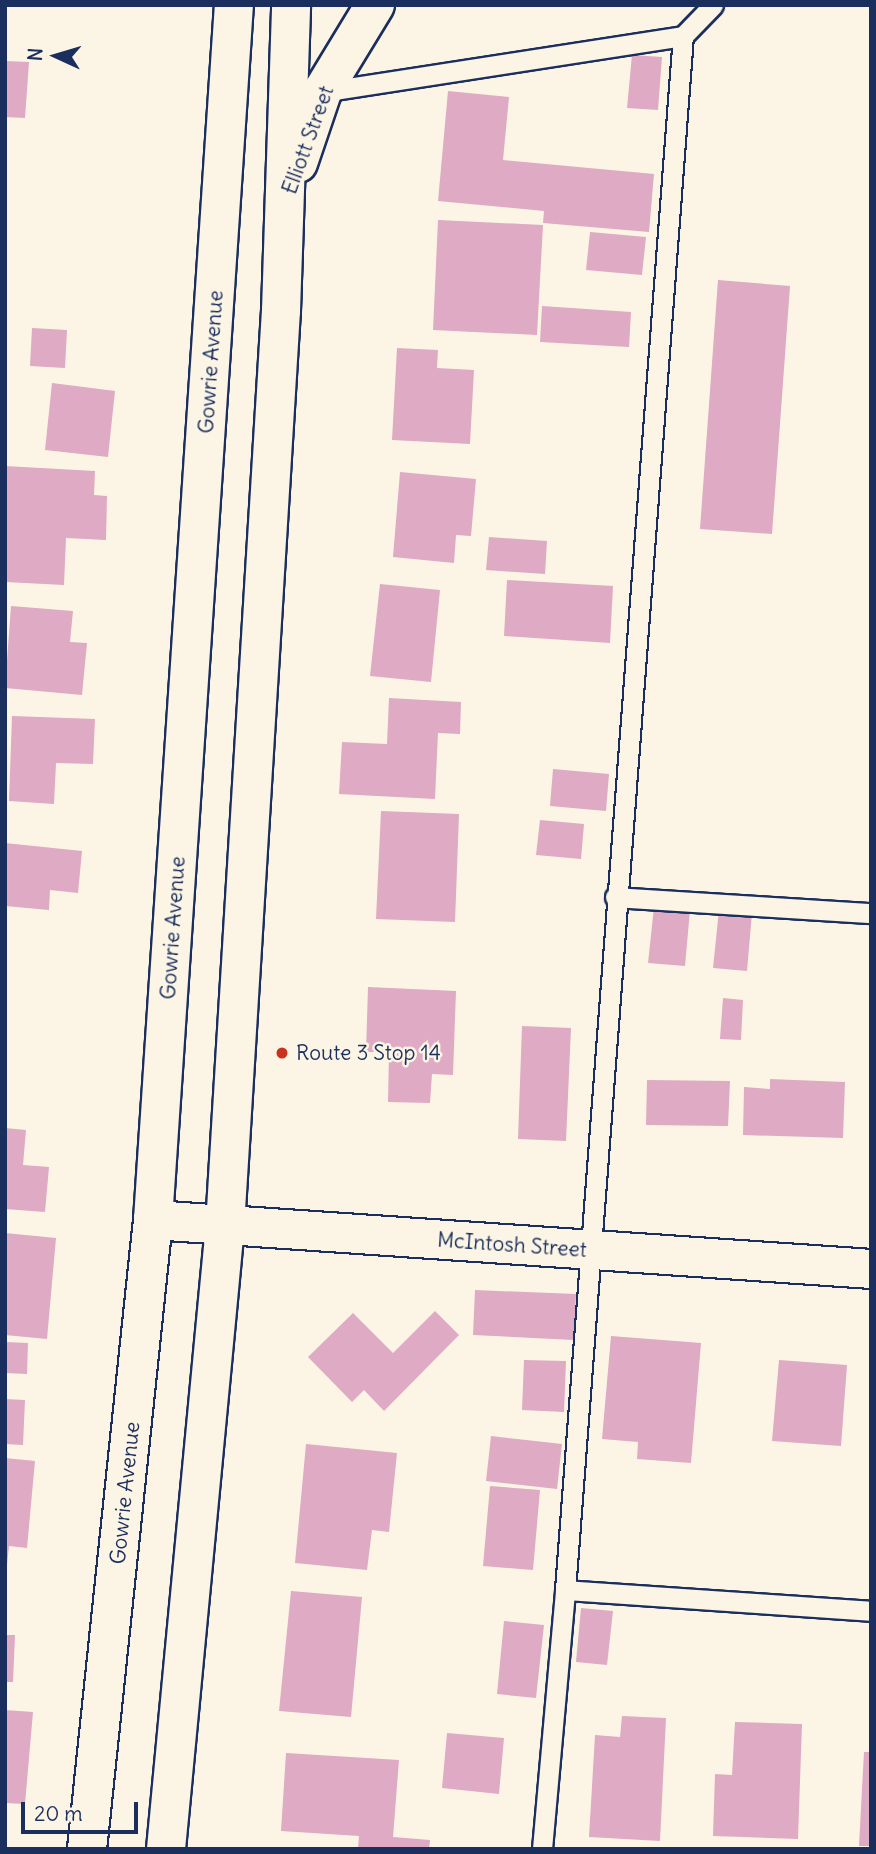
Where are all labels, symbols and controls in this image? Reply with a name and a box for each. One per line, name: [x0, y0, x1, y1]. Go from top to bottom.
north arrow: [21, 21, 91, 91]
text: N: [23, 47, 47, 62]
street label: Elliott Street: [277, 82, 339, 198]
street label: Gowrie Avenue: [193, 290, 229, 434]
street label: Gowrie Avenue: [155, 856, 191, 1000]
place label: Route 3 Stop 14: [296, 1040, 441, 1066]
marker: Route 3 Stop 14: [274, 1045, 290, 1061]
street label: McIntosh Street: [436, 1227, 588, 1263]
street label: Gowrie Avenue: [105, 1420, 145, 1566]
scale bar: [24, 1787, 142, 1831]
text: 20 m: [34, 1800, 83, 1827]

